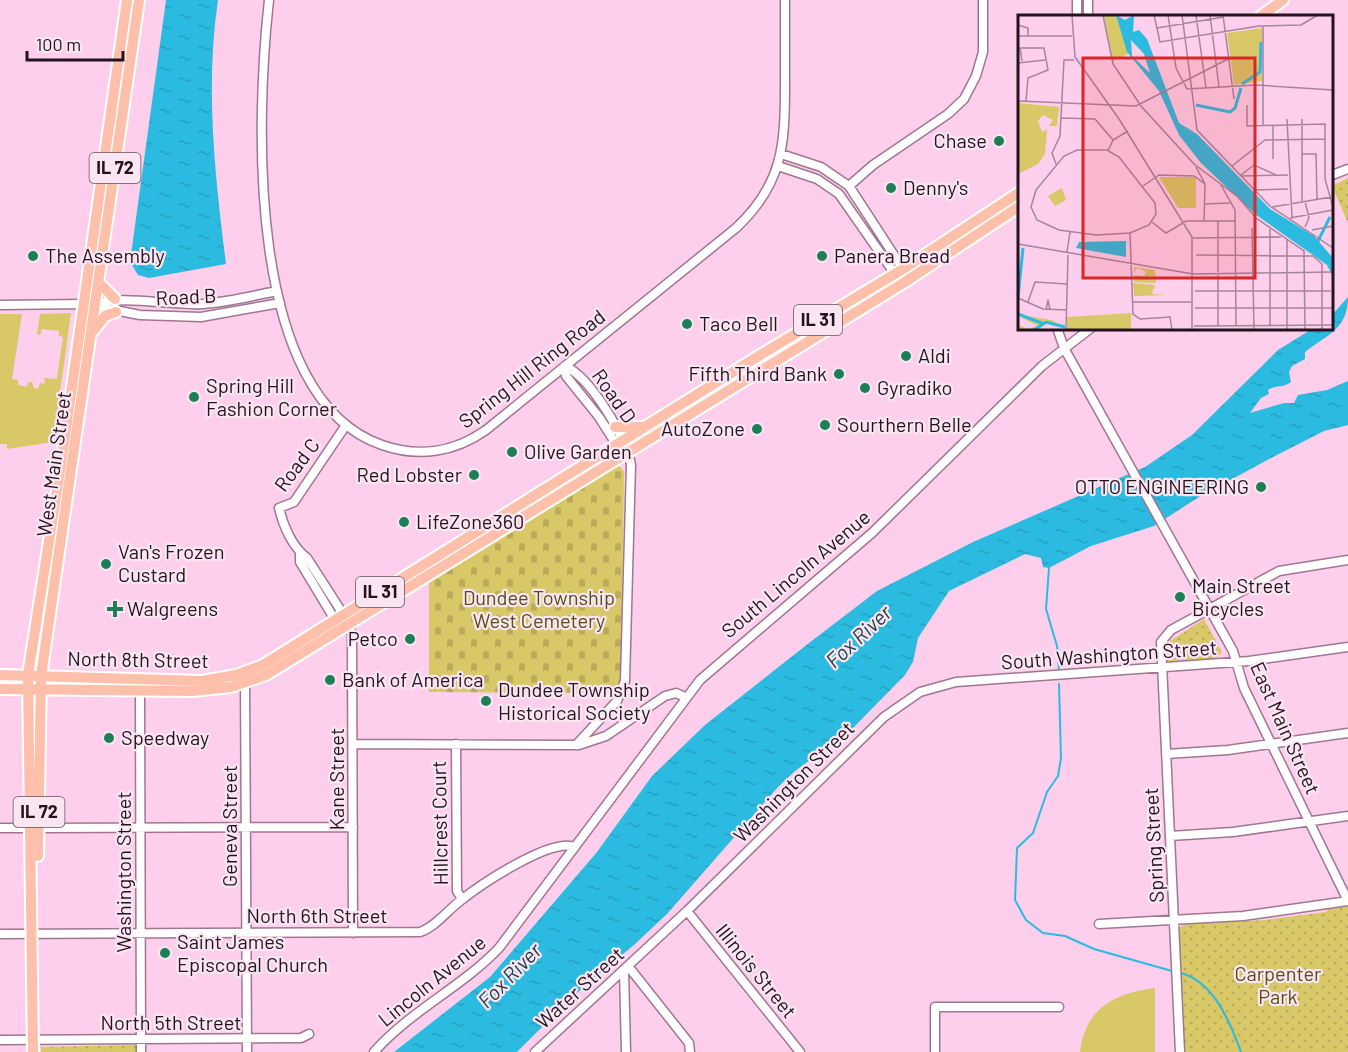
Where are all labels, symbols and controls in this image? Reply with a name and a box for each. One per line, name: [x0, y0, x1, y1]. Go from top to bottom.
inset map: [1018, 15, 1333, 330]
scale bar: [27, 24, 123, 62]
text: 100 m: [36, 33, 81, 55]
place label: Chase: [934, 128, 987, 152]
marker: Chase: [992, 134, 1006, 148]
road number: IL 72: [90, 153, 140, 183]
place label: Denny's: [903, 175, 968, 199]
marker: Denny's: [884, 181, 898, 195]
place label: The Assembly: [45, 243, 165, 267]
place label: Panera Bread: [834, 243, 950, 267]
marker: The Assembly: [26, 249, 40, 263]
marker: Panera Bread: [815, 249, 829, 263]
street label: Road B: [155, 282, 217, 310]
street label: Spring Hill Ring Road: [453, 304, 609, 433]
road number: IL 31: [794, 305, 842, 335]
place label: Taco Bell: [699, 311, 778, 335]
marker: Taco Bell: [680, 317, 694, 331]
place label: Aldi: [918, 343, 951, 367]
marker: Aldi: [899, 349, 913, 363]
place label: Fifth Third Bank: [689, 361, 827, 385]
street label: Road D: [588, 364, 642, 427]
marker: Fifth Third Bank: [832, 367, 846, 381]
place label: Spring Hill Fashion Corner: [206, 373, 337, 420]
place label: Gyradiko: [877, 375, 953, 399]
marker: Gyradiko: [858, 381, 872, 395]
street label: West Main Street: [31, 389, 75, 538]
marker: Spring Hill Fashion Corner: [187, 390, 201, 404]
place label: Sourthern Belle: [837, 412, 972, 436]
place label: AutoZone: [661, 416, 745, 440]
marker: Sourthern Belle: [818, 418, 832, 432]
marker: AutoZone: [750, 422, 764, 436]
street label: Road C: [268, 433, 324, 496]
place label: Olive Garden: [524, 439, 632, 463]
marker: Olive Garden: [505, 445, 519, 459]
place label: Red Lobster: [357, 462, 462, 486]
marker: Red Lobster: [467, 468, 481, 482]
place label: OTTO ENGINEERING: [1075, 474, 1249, 498]
marker: OTTO ENGINEERING: [1254, 480, 1268, 494]
street label: South Lincoln Avenue: [716, 504, 875, 642]
place label: LifeZone360: [416, 509, 524, 533]
marker: LifeZone360: [397, 515, 411, 529]
place label: Van's Frozen Custard: [118, 539, 225, 586]
marker: Van's Frozen Custard: [99, 557, 113, 571]
place label: Main Street Bicycles: [1192, 573, 1291, 620]
road number: IL 31: [356, 577, 404, 607]
park label: Dundee Township West Cemetery: [463, 585, 615, 632]
marker: Main Street Bicycles: [1173, 590, 1187, 604]
place label: Walgreens: [127, 596, 218, 620]
water label: Fox River: [820, 599, 896, 673]
marker: Walgreens: [108, 602, 122, 616]
place label: Petco: [348, 626, 398, 650]
marker: Petco: [403, 632, 417, 646]
street label: South Washington Street: [1000, 634, 1218, 674]
street label: North 8th Street: [67, 646, 209, 672]
street label: East Main Street: [1246, 658, 1326, 797]
place label: Bank of America: [342, 667, 484, 691]
marker: Bank of America: [323, 673, 337, 687]
place label: Dundee Township Historical Society: [498, 677, 650, 724]
marker: Dundee Township Historical Society: [479, 694, 493, 708]
street label: Washington Street: [728, 716, 859, 847]
place label: Speedway: [121, 725, 209, 749]
street label: Kane Street: [324, 728, 348, 830]
marker: Speedway: [102, 731, 116, 745]
street label: Hillcrest Court: [426, 760, 452, 886]
street label: Geneva Street: [217, 765, 241, 887]
street label: Spring Street: [1138, 787, 1168, 903]
street label: Washington Street: [111, 791, 135, 953]
road number: IL 72: [14, 797, 64, 827]
street label: North 6th Street: [247, 903, 388, 927]
street label: Illinois Street: [711, 918, 802, 1022]
place label: Saint James Episcopal Church: [177, 929, 328, 976]
street label: Lincoln Avenue: [373, 930, 490, 1031]
water label: Fox River: [472, 937, 546, 1013]
street label: Water Street: [530, 941, 628, 1033]
marker: Saint James Episcopal Church: [158, 946, 172, 960]
park label: Carpenter Park: [1235, 961, 1321, 1008]
street label: North 5th Street: [101, 1010, 241, 1034]

